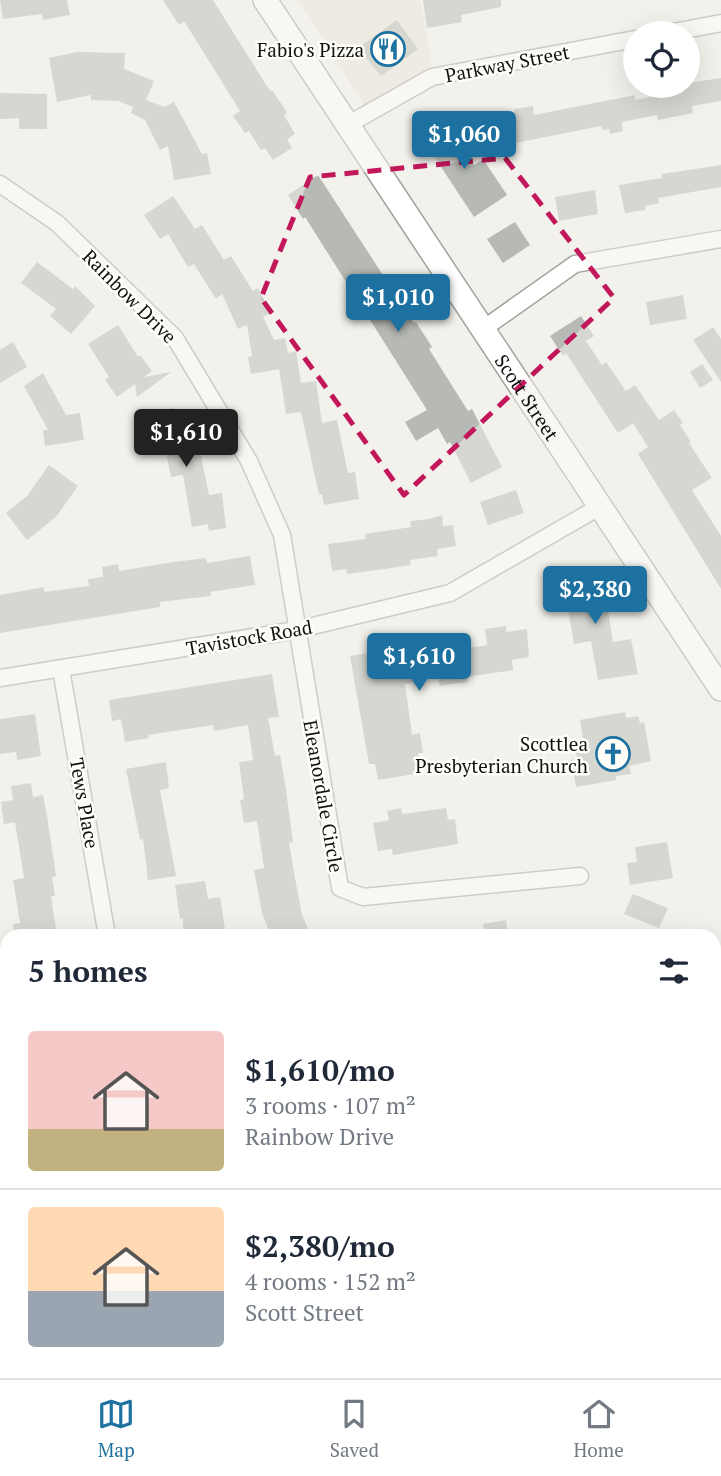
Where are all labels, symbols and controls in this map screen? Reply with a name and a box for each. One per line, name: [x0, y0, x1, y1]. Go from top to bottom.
map controls: [623, 21, 700, 98]
button: locate: [623, 21, 700, 98]
restaurant icon: Fabio's Pizza: [369, 30, 407, 68]
place label: Fabio's Pizza: [257, 37, 364, 62]
street label: Parkway Street: [443, 39, 571, 87]
pin: $1,060: [407, 111, 521, 171]
text: $1,060: [428, 118, 500, 149]
street label: Rainbow Drive: [78, 244, 182, 348]
pin: $1,010: [341, 274, 455, 334]
text: $1,010: [362, 281, 434, 312]
street label: Scott Street: [490, 349, 565, 445]
pin: $1,610: [129, 410, 243, 469]
text: $1,610: [150, 416, 222, 447]
pin: $2,380: [538, 566, 652, 626]
text: $2,380: [559, 573, 631, 604]
street label: Tavistock Road: [184, 614, 314, 660]
pin: $1,610: [362, 634, 476, 693]
text: $1,610: [383, 640, 455, 671]
street label: Eleanordale Circle: [298, 718, 350, 874]
place label: Scottlea Presbyterian Church: [415, 731, 588, 778]
church icon: Scottlea Presbyterian Church: [594, 735, 632, 773]
street label: Tews Place: [65, 756, 105, 850]
text: 5 homes: [28, 951, 147, 991]
icon: filters: [655, 952, 693, 990]
text: $1,610/mo: [245, 1050, 395, 1090]
icon: home: [84, 1059, 168, 1143]
text: 3 rooms · 107 m²: [245, 1090, 416, 1121]
text: Rainbow Drive: [245, 1121, 394, 1152]
text: $2,380/mo: [245, 1226, 395, 1266]
icon: home: [84, 1235, 168, 1319]
text: 4 rooms · 152 m²: [245, 1266, 416, 1297]
text: Scott Street: [245, 1297, 364, 1328]
tab: Map: [97, 1395, 135, 1462]
tab: Saved: [330, 1395, 379, 1462]
tab: Home: [573, 1395, 624, 1462]

